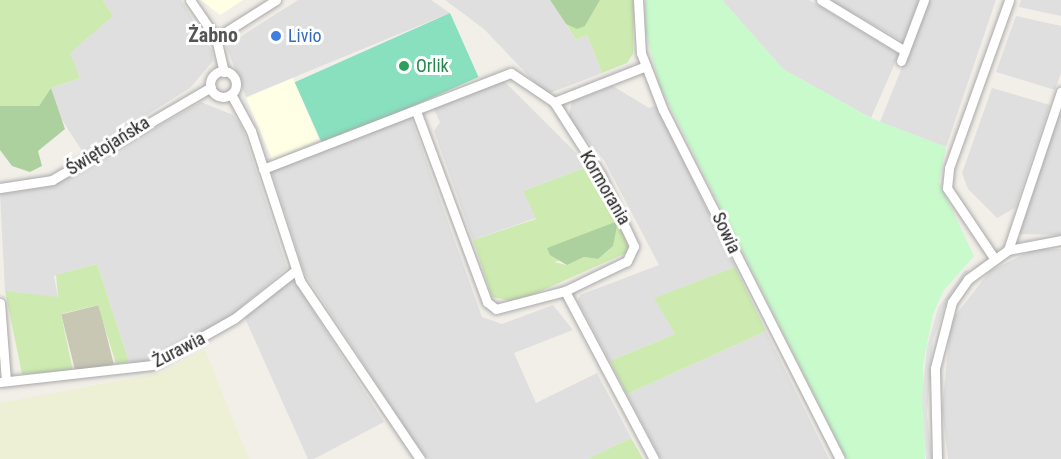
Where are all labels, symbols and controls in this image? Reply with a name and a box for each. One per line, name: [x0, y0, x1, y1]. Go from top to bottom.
district label: Żabno: [188, 23, 238, 47]
place label: Livio: [288, 25, 322, 47]
marker: Livio: [269, 29, 283, 43]
place label: Orlik: [416, 55, 449, 77]
marker: Orlik: [397, 59, 411, 73]
street label: Świętojańska: [62, 112, 154, 180]
street label: Kormorania: [575, 147, 635, 229]
street label: Sowia: [707, 209, 745, 257]
street label: Żurawia: [149, 328, 209, 372]

